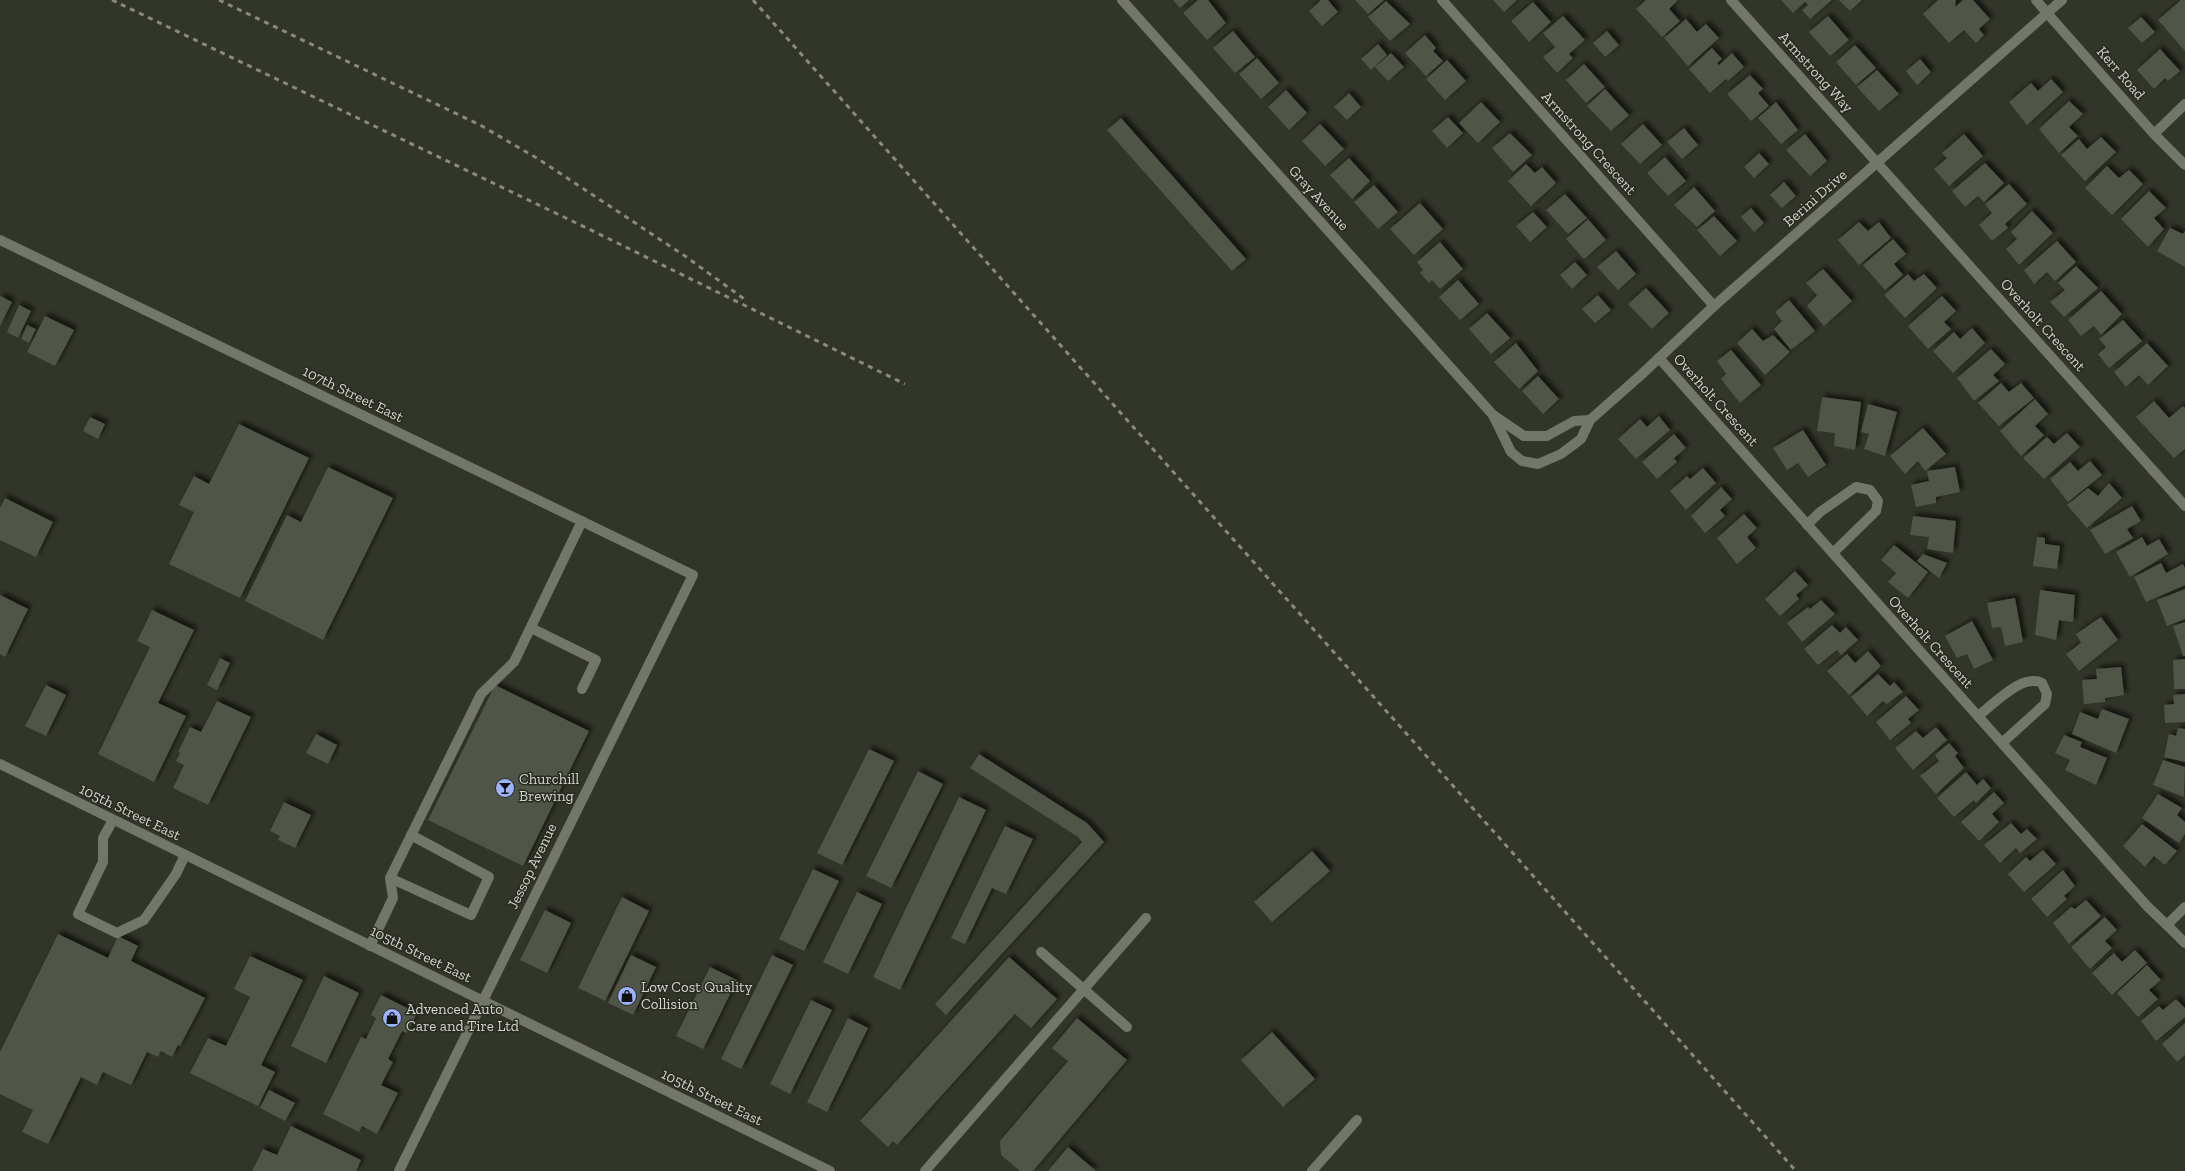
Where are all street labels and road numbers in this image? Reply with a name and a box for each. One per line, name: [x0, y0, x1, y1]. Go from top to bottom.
street label: Armstrong Way: [1775, 28, 1857, 116]
street label: Kerr Road: [2093, 43, 2149, 104]
street label: Armstrong Crescent: [1538, 88, 1640, 199]
street label: Gray Avenue: [1285, 162, 1353, 234]
street label: Berini Drive: [1780, 166, 1850, 230]
street label: Overholt Crescent: [1997, 275, 2090, 375]
street label: Overholt Crescent: [1670, 350, 1763, 450]
street label: 107th Street East: [300, 362, 407, 426]
street label: Overholt Crescent: [1885, 592, 1978, 692]
street label: 105th Street East: [76, 780, 184, 844]
street label: Jessop Avenue: [504, 820, 560, 912]
street label: 105th Street East: [367, 922, 475, 986]
street label: 105th Street East: [658, 1065, 766, 1129]

